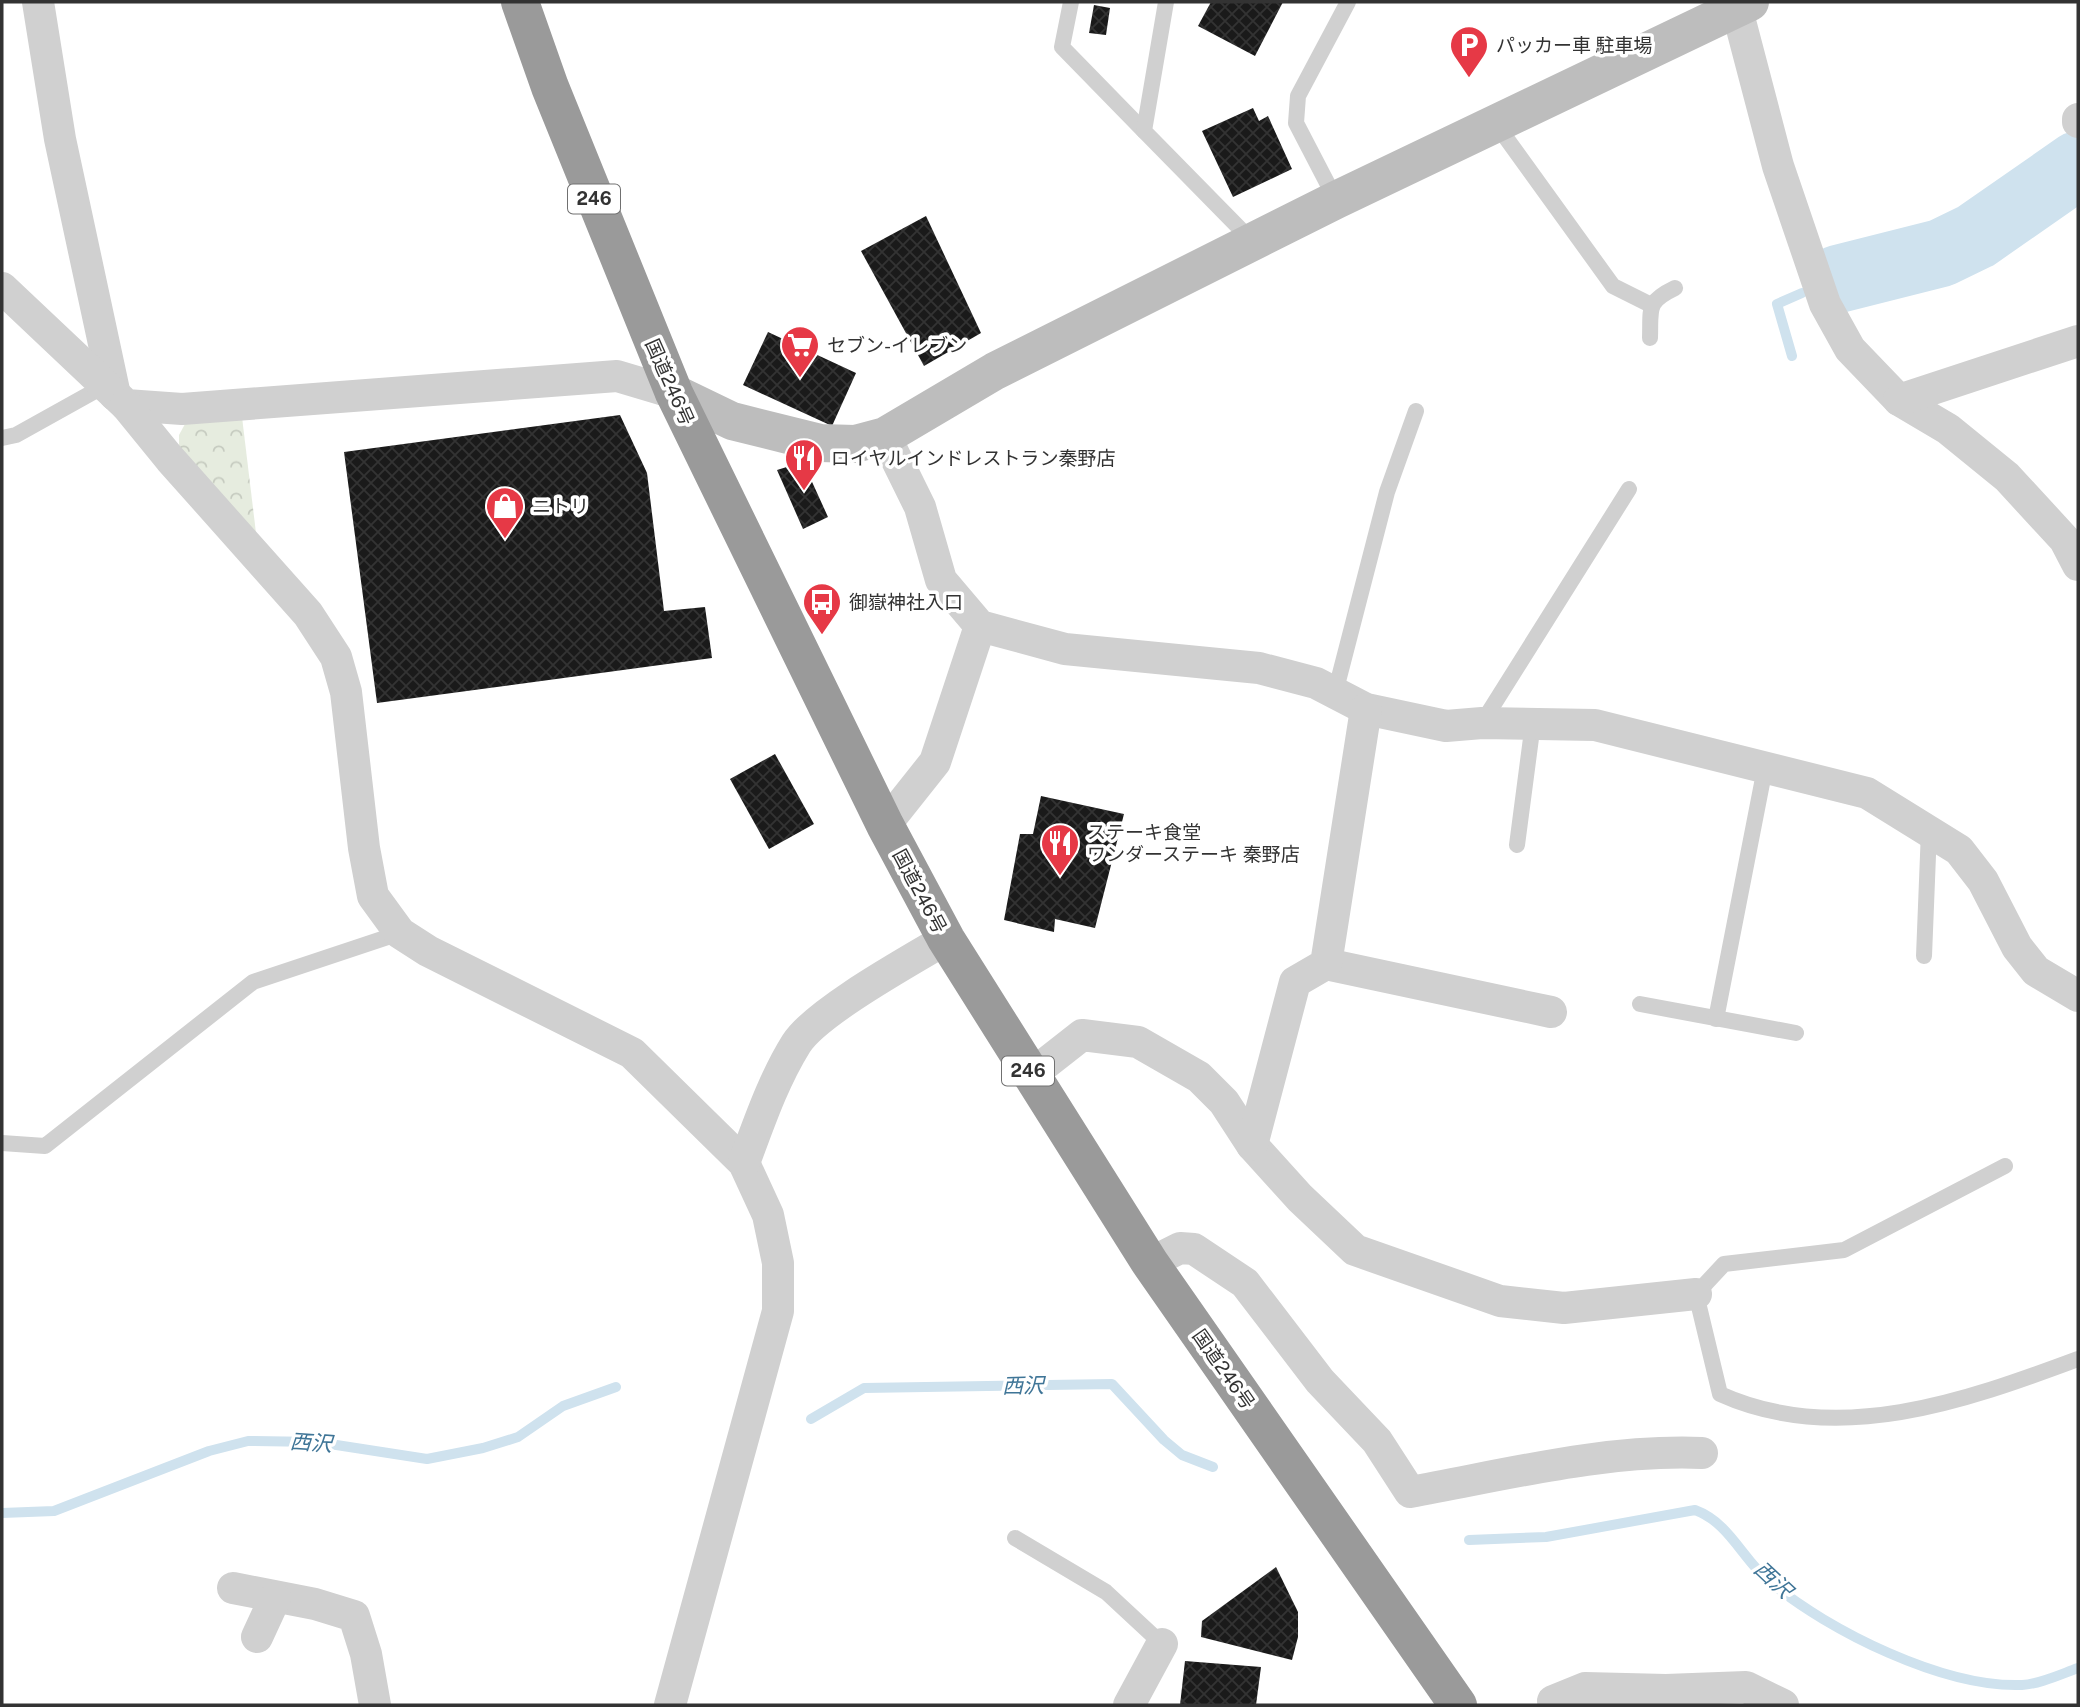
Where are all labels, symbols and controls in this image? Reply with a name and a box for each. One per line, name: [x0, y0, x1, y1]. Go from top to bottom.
parking icon: パッカー車 駐車場: [1448, 24, 1490, 79]
place label: パッカー車 駐車場: [1496, 34, 1653, 56]
road number: 246: [568, 184, 620, 214]
supermarket icon: セブン-イレブン: [779, 324, 821, 379]
place label: セブン-イレブン: [827, 334, 967, 356]
street label: 国道246号: [641, 335, 699, 429]
restaurant icon: ロイヤルインドレストラン秦野店: [783, 437, 825, 492]
place label: ロイヤルインドレストラン秦野店: [831, 447, 1115, 469]
shop icon: ニトリ: [484, 485, 526, 540]
place label: ニトリ: [532, 495, 589, 517]
bus stop icon: 御嶽神社入口: [801, 581, 843, 636]
place label: 御嶽神社入口: [849, 591, 963, 613]
place label: ステーキ食堂 ワンダーステーキ 秦野店: [1087, 821, 1300, 865]
restaurant icon: ステーキ食堂 ワンダーステーキ 秦野店: [1039, 822, 1081, 877]
street label: 国道246号: [889, 845, 951, 937]
road number: 246: [1002, 1056, 1054, 1086]
street label: 国道246号: [1189, 1325, 1259, 1413]
water label: 西沢: [1002, 1373, 1047, 1398]
water label: 西沢: [289, 1429, 336, 1457]
water label: 西沢: [1749, 1556, 1799, 1605]

